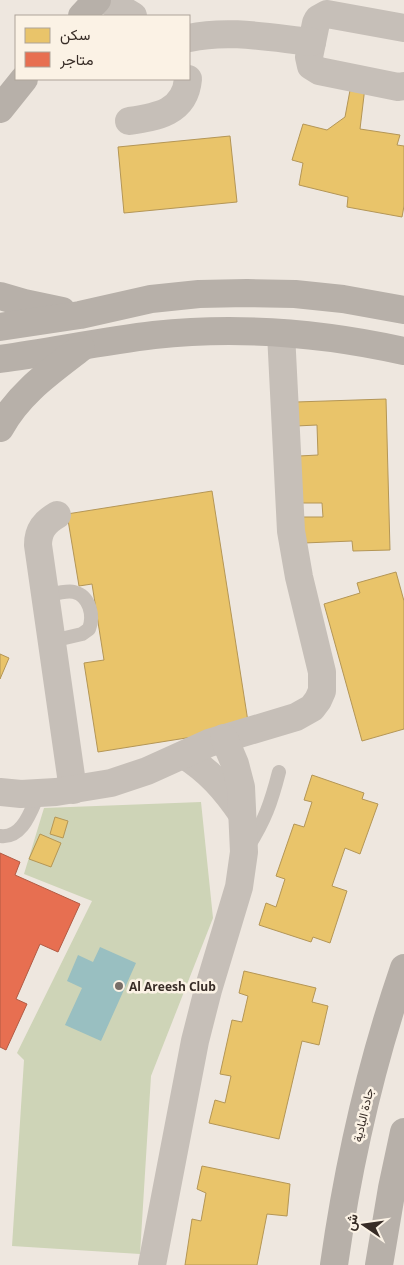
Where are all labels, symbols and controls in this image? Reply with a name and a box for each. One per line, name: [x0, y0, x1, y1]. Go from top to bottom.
legend: [15, 15, 190, 80]
text: سكن: [60, 24, 90, 45]
text: متاجر: [59, 49, 94, 69]
place label: Al Areesh Club: [129, 978, 216, 995]
marker: Al Areesh Club: [113, 980, 125, 992]
street label: جادة البادية: [349, 1086, 377, 1144]
north arrow: [339, 1200, 389, 1250]
text: ش: [340, 1211, 362, 1232]

